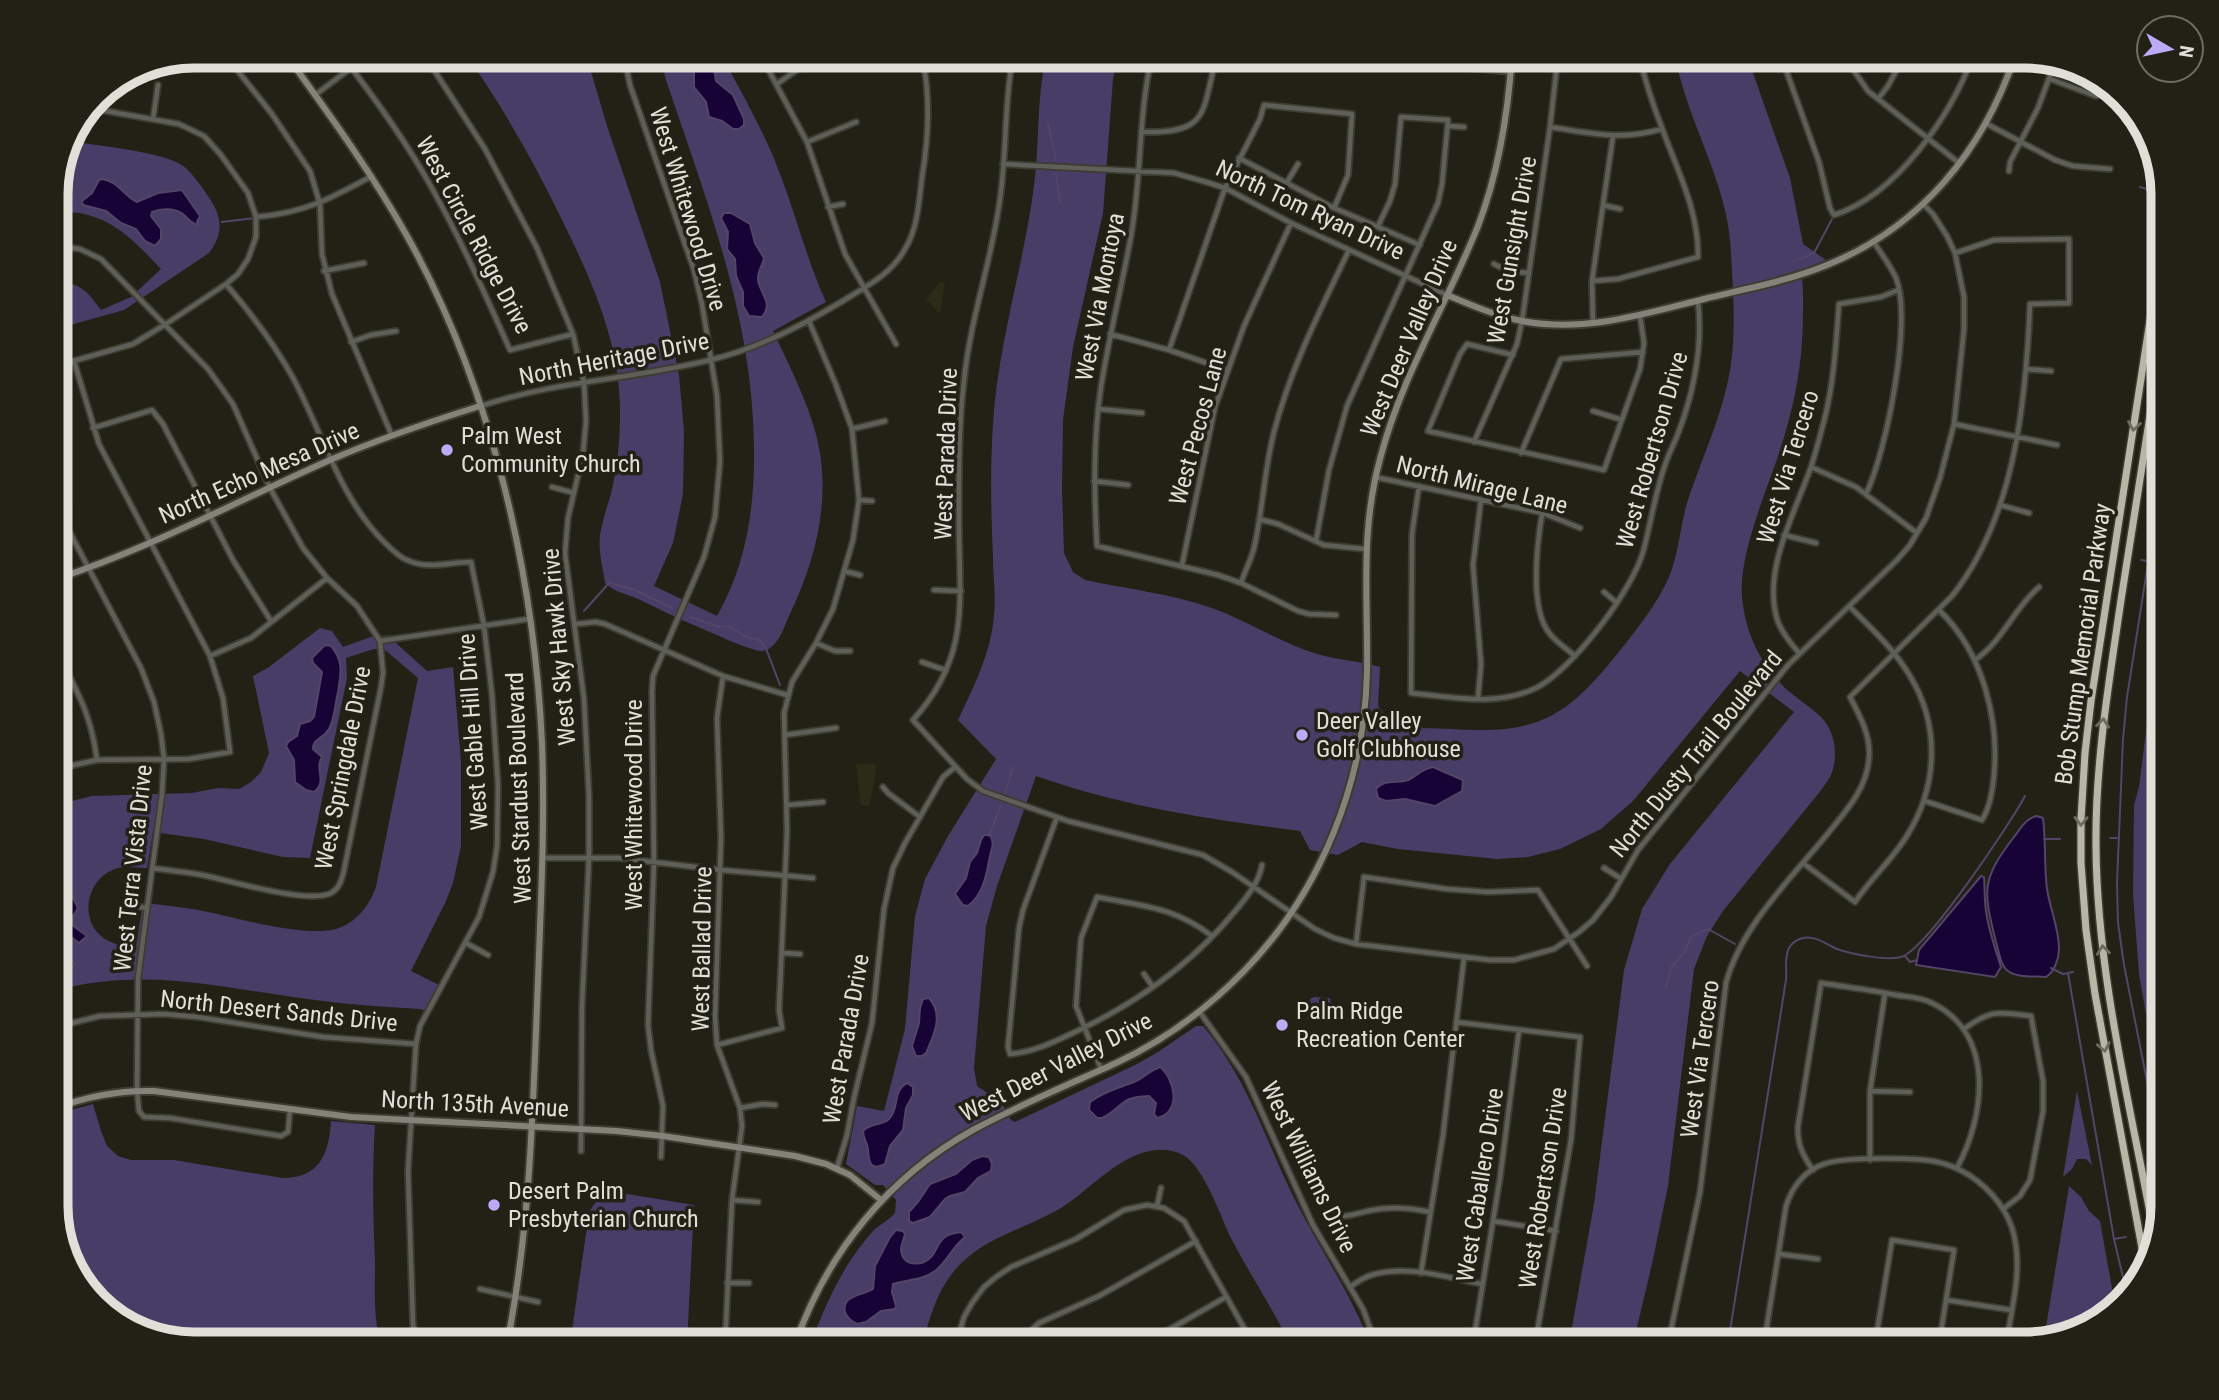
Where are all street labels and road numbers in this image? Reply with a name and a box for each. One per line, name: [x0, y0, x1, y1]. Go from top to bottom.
street label: West Whitewood Drive: [644, 104, 732, 314]
street label: West Circle Ridge Drive: [410, 132, 538, 338]
street label: North Tom Ryan Drive: [1211, 154, 1409, 266]
street label: West Gunsight Drive: [1482, 154, 1542, 346]
street label: West Via Montoya: [1070, 211, 1130, 383]
street label: West Deer Valley Drive: [1355, 235, 1463, 441]
street label: North Heritage Drive: [517, 327, 711, 391]
street label: West Pecos Lane: [1163, 344, 1233, 508]
street label: West Robertson Drive: [1610, 348, 1694, 552]
street label: West Parada Drive: [929, 367, 963, 541]
street label: West Via Tercero: [1751, 387, 1825, 547]
street label: North Echo Mesa Drive: [155, 416, 363, 530]
street label: North Mirage Lane: [1394, 450, 1570, 520]
street label: Bob Stump Memorial Parkway: [2049, 502, 2117, 786]
street label: West Sky Hawk Drive: [536, 547, 582, 747]
street label: West Gable Hill Drive: [452, 633, 494, 831]
street label: North Dusty Trail Boulevard: [1604, 645, 1788, 863]
street label: West Springdale Drive: [310, 664, 376, 872]
street label: West Stardust Boulevard: [501, 672, 537, 904]
street label: West Whitewood Drive: [620, 699, 648, 911]
street label: West Terra Vista Drive: [108, 763, 158, 973]
street label: West Ballad Drive: [687, 866, 717, 1032]
street label: West Parada Drive: [817, 952, 875, 1126]
street label: West Via Tercero: [1675, 978, 1725, 1140]
street label: North Desert Sands Drive: [159, 985, 399, 1037]
street label: West Deer Valley Drive: [955, 1006, 1157, 1128]
street label: West Williams Drive: [1255, 1077, 1363, 1257]
street label: North 135th Avenue: [380, 1085, 570, 1123]
street label: West Robertson Drive: [1513, 1085, 1573, 1291]
street label: West Caballero Drive: [1451, 1086, 1509, 1284]

